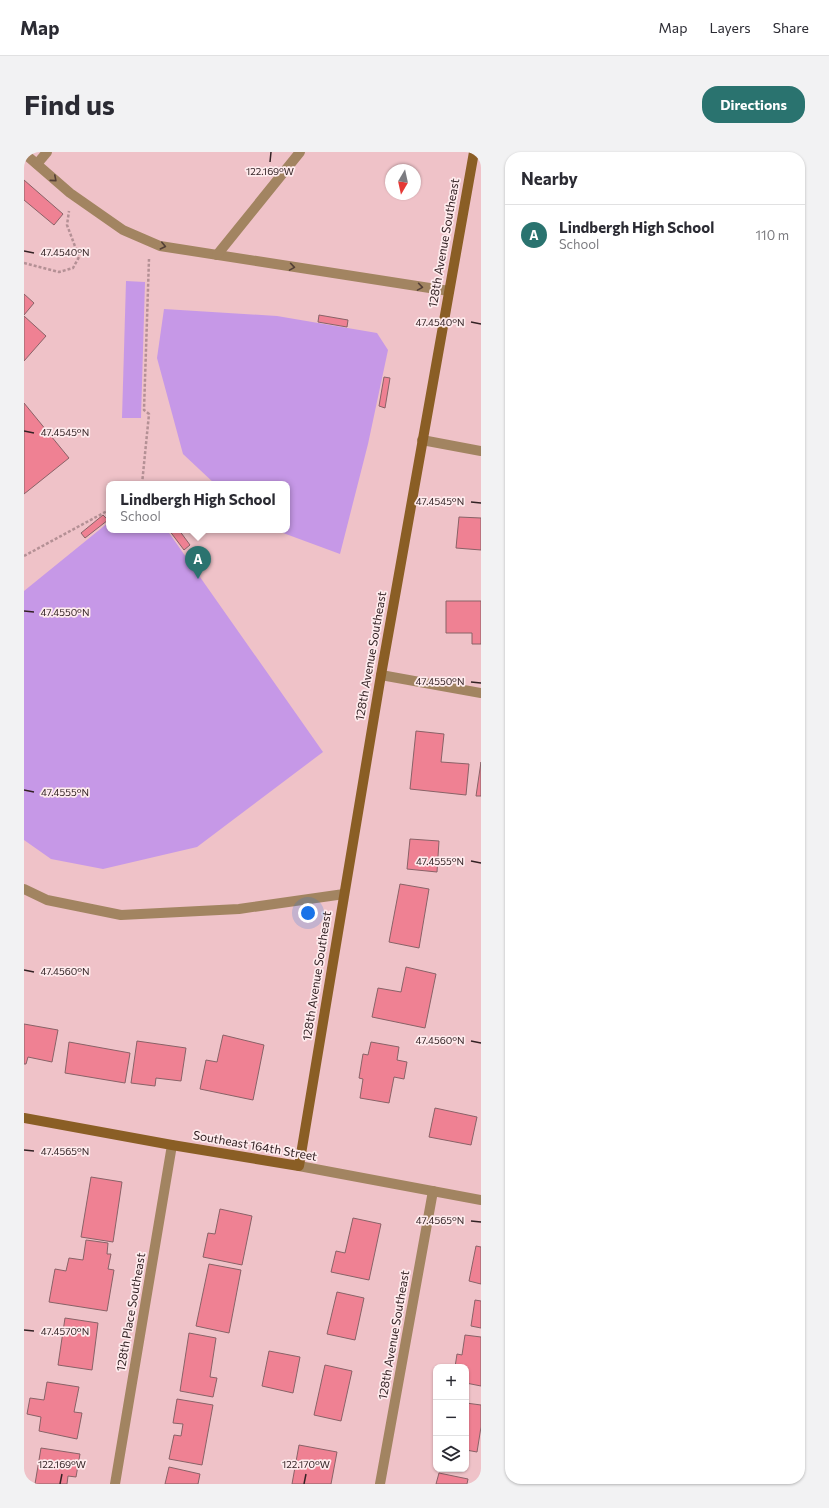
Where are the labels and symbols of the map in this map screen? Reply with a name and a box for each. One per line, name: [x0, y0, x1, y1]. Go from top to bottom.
north arrow: [385, 164, 421, 200]
text: 122.169°W: [246, 165, 294, 177]
one-way arrow: [49, 174, 56, 181]
street label: 128th Avenue Southeast: [425, 177, 461, 309]
one-way arrow: [160, 242, 167, 250]
text: 47.4540°N: [40, 246, 90, 258]
one-way arrow: [289, 262, 295, 271]
one-way arrow: [417, 282, 423, 291]
text: 47.4540°N: [415, 316, 465, 328]
text: 47.4545°N: [41, 426, 89, 438]
text: 47.4545°N: [416, 495, 464, 507]
pin: A: [185, 546, 211, 579]
street label: 128th Avenue Southeast: [352, 590, 388, 722]
text: 47.4550°N: [41, 606, 89, 618]
text: 47.4550°N: [416, 675, 464, 687]
text: 47.4555°N: [41, 786, 89, 798]
text: 47.4555°N: [416, 855, 464, 867]
your location: [298, 903, 318, 923]
street label: 128th Avenue Southeast: [299, 910, 333, 1042]
text: 47.4560°N: [40, 965, 90, 977]
text: 47.4560°N: [415, 1034, 465, 1046]
street label: Southeast 164th Street: [192, 1127, 318, 1163]
text: 47.4565°N: [41, 1145, 89, 1157]
text: 47.4565°N: [416, 1214, 464, 1226]
street label: 128th Place Southeast: [113, 1251, 147, 1372]
street label: 128th Avenue Southeast: [375, 1269, 411, 1401]
text: 47.4570°N: [41, 1325, 89, 1337]
text: 122.169°W: [38, 1458, 86, 1470]
text: 122.170°W: [282, 1458, 330, 1470]

